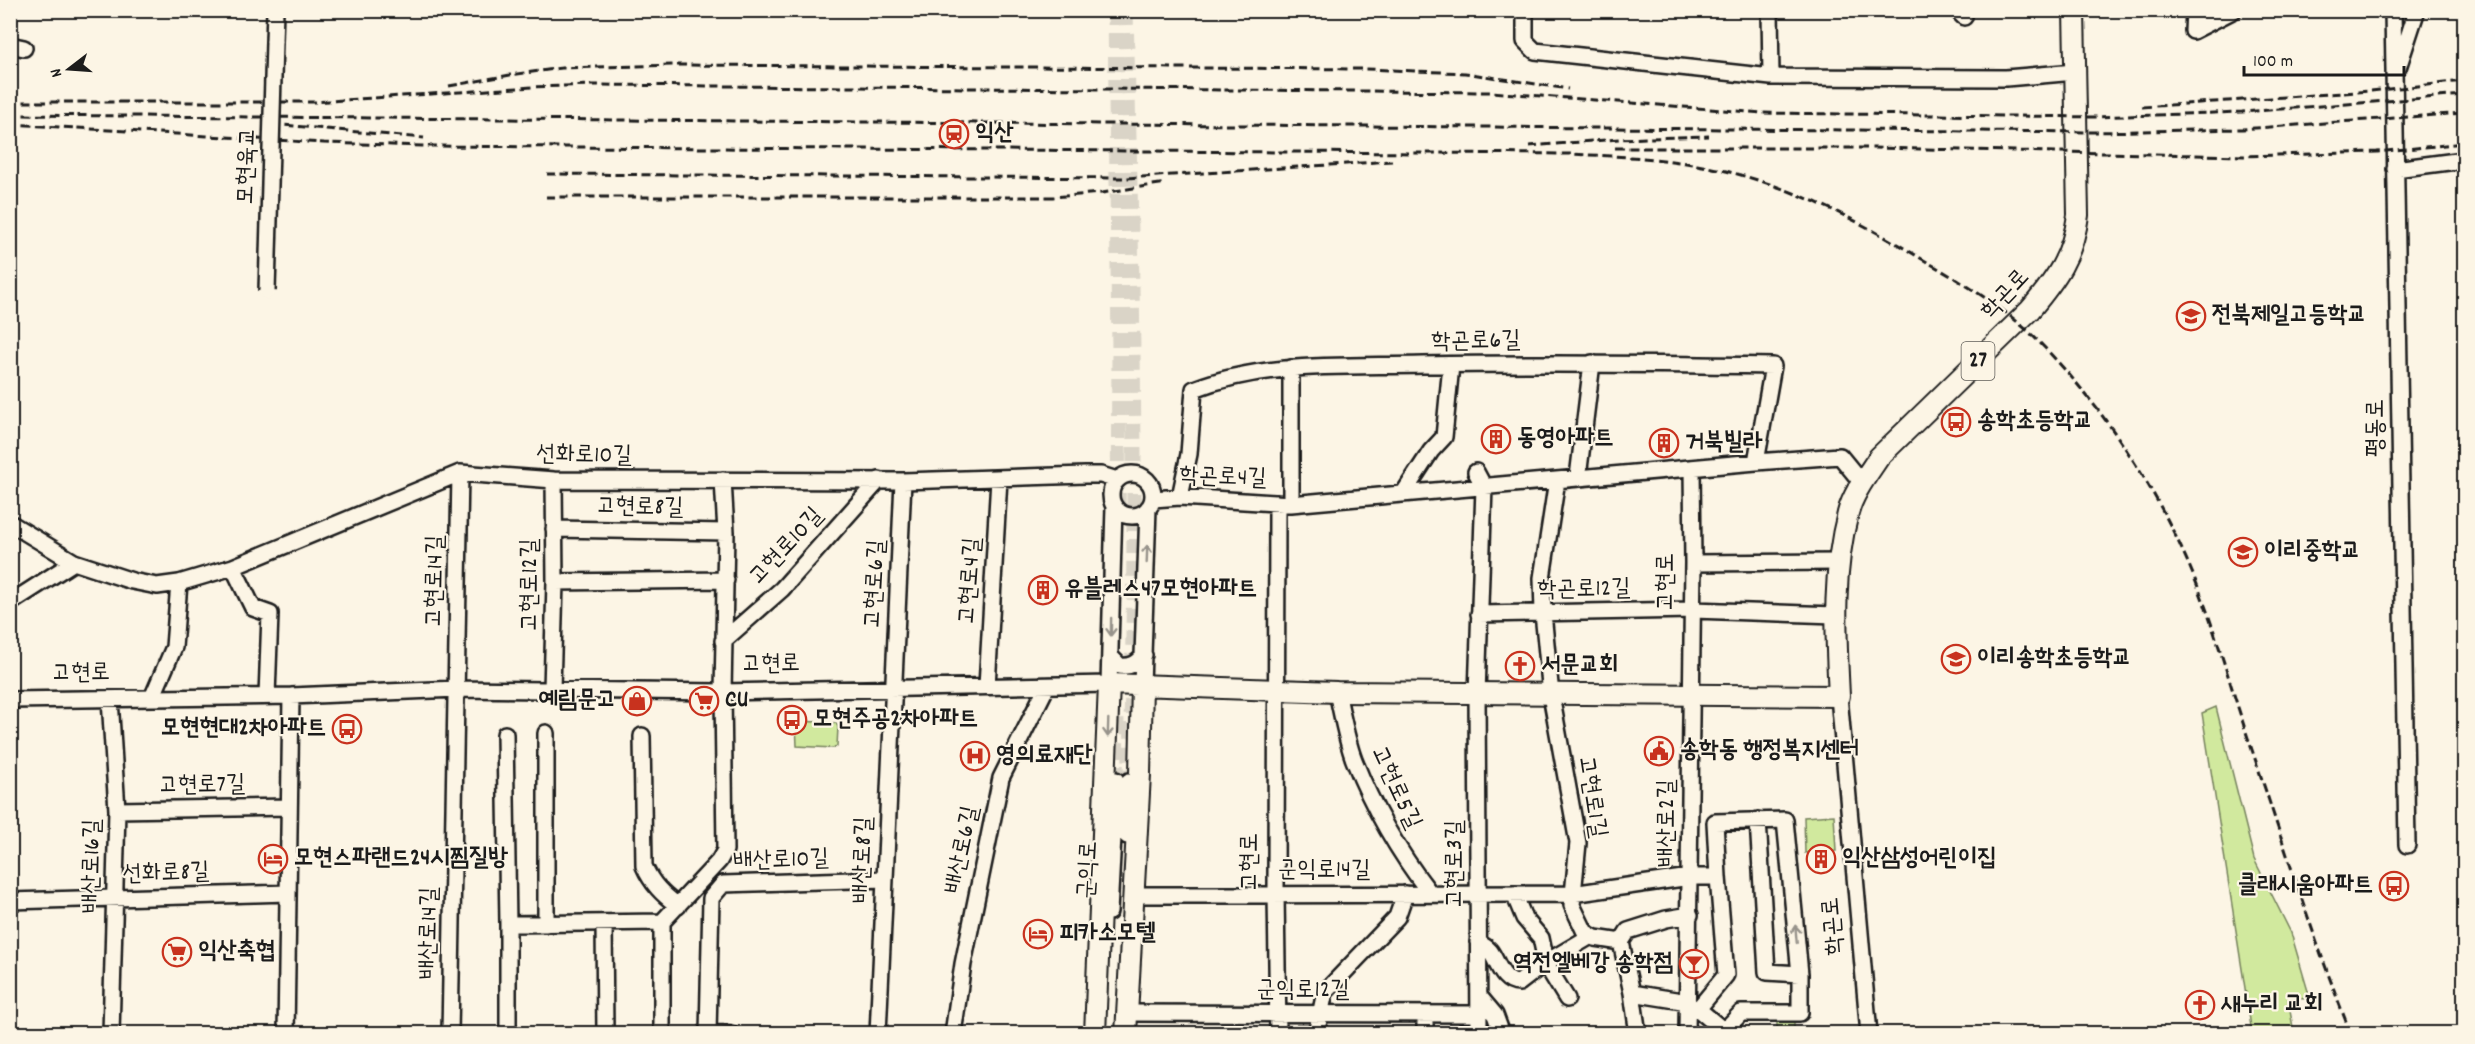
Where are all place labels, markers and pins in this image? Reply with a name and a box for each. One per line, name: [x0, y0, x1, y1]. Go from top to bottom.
place label: 익산: [975, 117, 1014, 151]
station icon: 익산: [938, 118, 970, 150]
place label: 전북제일고등학교: [2212, 299, 2367, 333]
school or university icon: 전북제일고등학교: [2175, 300, 2207, 332]
place label: 송학초등학교: [1977, 405, 2093, 439]
bus stop icon: 송학초등학교: [1940, 406, 1972, 438]
place label: 동영아파트: [1517, 422, 1614, 456]
building icon: 동영아파트: [1480, 423, 1512, 455]
place label: 거북빌라: [1685, 426, 1763, 460]
building icon: 거북빌라: [1648, 427, 1680, 459]
place label: 이리중학교: [2264, 535, 2361, 569]
school or university icon: 이리중학교: [2227, 536, 2259, 568]
place label: 유블레스47모현아파트: [1064, 573, 1257, 607]
building icon: 유블레스47모현아파트: [1027, 574, 1059, 606]
place label: 이리송학초등학교: [1977, 642, 2132, 676]
school or university icon: 이리송학초등학교: [1940, 643, 1972, 675]
place label: 서문교회: [1541, 649, 1618, 683]
church icon: 서문교회: [1504, 650, 1536, 682]
place label: 예림문고: [539, 684, 616, 718]
place label: CU: [725, 684, 748, 718]
shop icon: 예림문고: [621, 685, 653, 717]
supermarket icon: CU: [688, 685, 720, 717]
place label: 모현주공2차아파트: [813, 703, 978, 737]
bus stop icon: 모현주공2차아파트: [776, 704, 808, 736]
place label: 모현현대2차아파트: [161, 712, 326, 746]
bus stop icon: 모현현대2차아파트: [331, 713, 363, 745]
place label: 송학동 행정복지센터: [1680, 734, 1859, 768]
public building icon: 송학동 행정복지센터: [1643, 735, 1675, 767]
place label: 영의료재단: [996, 739, 1093, 773]
hospital icon: 영의료재단: [959, 740, 991, 772]
place label: 모현스파랜드24시찜질방: [294, 842, 508, 876]
place label: 익산삼성어린이집: [1842, 842, 1997, 876]
hotel icon: 모현스파랜드24시찜질방: [257, 843, 289, 875]
building icon: 익산삼성어린이집: [1805, 843, 1837, 875]
place label: 클래시움아파트: [2238, 869, 2373, 903]
bus stop icon: 클래시움아파트: [2378, 870, 2410, 902]
place label: 피카소모텔: [1059, 917, 1156, 951]
hotel icon: 피카소모텔: [1022, 918, 1054, 950]
place label: 익산축협: [198, 935, 275, 969]
supermarket icon: 익산축협: [161, 936, 193, 968]
place label: 역전엘베강 송학점: [1513, 947, 1673, 981]
bar icon: 역전엘베강 송학점: [1678, 948, 1710, 980]
place label: 새누리 교회: [2220, 988, 2323, 1022]
church icon: 새누리 교회: [2184, 989, 2216, 1021]

